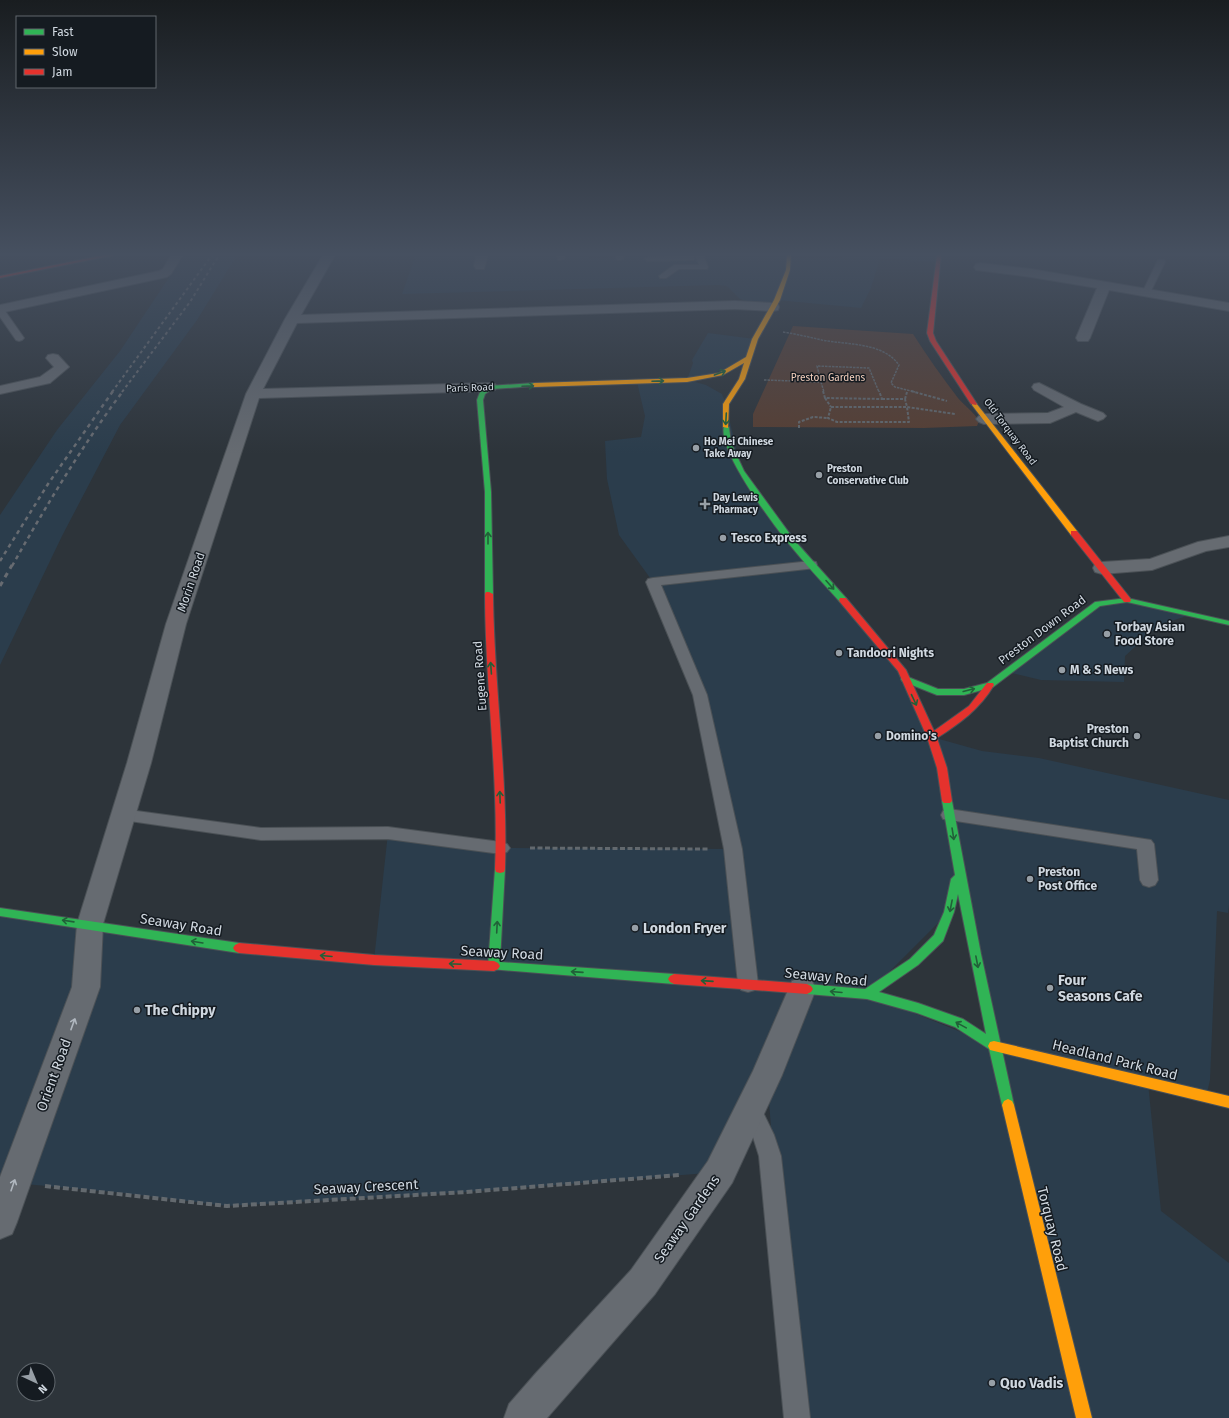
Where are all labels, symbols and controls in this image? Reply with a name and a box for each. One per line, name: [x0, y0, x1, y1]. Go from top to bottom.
legend: [16, 16, 156, 88]
text: Fast: [52, 25, 74, 39]
text: Slow: [52, 45, 78, 59]
text: Jam: [52, 65, 72, 79]
one-way arrow: [713, 369, 725, 377]
park label: Preston Gardens: [791, 372, 866, 384]
one-way arrow: [651, 377, 664, 385]
street label: Paris Road: [446, 381, 494, 395]
one-way arrow: [522, 382, 535, 390]
street label: Old Torquay Road: [981, 396, 1039, 468]
one-way arrow: [722, 412, 729, 425]
place label: Ho Mei Chinese Take Away: [704, 436, 774, 460]
marker: Ho Mei Chinese Take Away: [691, 443, 701, 453]
place label: Preston Conservative Club: [827, 463, 909, 487]
marker: Preston Conservative Club: [814, 470, 824, 480]
place label: Day Lewis Pharmacy: [713, 492, 759, 516]
marker: Day Lewis Pharmacy: [700, 499, 710, 509]
place label: Tesco Express: [731, 531, 807, 545]
one-way arrow: [484, 532, 492, 545]
marker: Tesco Express: [718, 533, 728, 543]
street label: Morin Road: [174, 550, 208, 614]
one-way arrow: [825, 580, 834, 590]
street label: Preston Down Road: [996, 593, 1088, 667]
place label: Torbay Asian Food Store: [1115, 620, 1185, 648]
marker: Torbay Asian Food Store: [1102, 629, 1112, 639]
street label: Eugene Road: [471, 640, 489, 712]
place label: Tandoori Nights: [847, 646, 934, 660]
marker: Tandoori Nights: [834, 648, 844, 658]
one-way arrow: [488, 662, 495, 675]
place label: M & S News: [1070, 663, 1134, 677]
marker: M & S News: [1057, 665, 1067, 675]
one-way arrow: [962, 686, 975, 694]
one-way arrow: [911, 693, 918, 705]
place label: Preston Baptist Church: [1049, 722, 1129, 750]
place label: Domino's: [886, 729, 937, 743]
marker: Domino's: [873, 731, 883, 741]
marker: Preston Baptist Church: [1132, 731, 1142, 741]
one-way arrow: [496, 791, 503, 804]
one-way arrow: [949, 827, 957, 840]
place label: Preston Post Office: [1038, 865, 1097, 893]
marker: Preston Post Office: [1025, 874, 1035, 884]
one-way arrow: [946, 899, 954, 912]
street label: Seaway Road: [139, 910, 223, 940]
one-way arrow: [62, 917, 75, 925]
place label: London Fryer: [643, 920, 727, 937]
one-way arrow: [493, 921, 500, 934]
marker: London Fryer: [630, 923, 640, 933]
one-way arrow: [190, 938, 203, 946]
street label: Seaway Road: [460, 942, 544, 964]
one-way arrow: [320, 953, 333, 960]
one-way arrow: [973, 955, 981, 968]
one-way arrow: [449, 961, 462, 968]
street label: Seaway Road: [784, 964, 868, 990]
one-way arrow: [571, 968, 584, 975]
place label: Four Seasons Cafe: [1058, 972, 1143, 1005]
one-way arrow: [701, 977, 714, 984]
marker: Four Seasons Cafe: [1045, 983, 1055, 993]
one-way arrow: [830, 988, 843, 995]
place label: The Chippy: [145, 1002, 216, 1019]
marker: The Chippy: [132, 1005, 142, 1015]
one-way arrow: [69, 1018, 77, 1030]
one-way arrow: [955, 1021, 967, 1028]
street label: Orient Road: [33, 1036, 75, 1114]
street label: Headland Park Road: [1051, 1036, 1179, 1084]
street label: Seaway Gardens: [651, 1172, 724, 1266]
street label: Seaway Crescent: [313, 1176, 420, 1198]
one-way arrow: [9, 1180, 17, 1192]
street label: Torquay Road: [1033, 1185, 1071, 1273]
north arrow: [16, 1362, 56, 1402]
place label: Quo Vadis: [1000, 1375, 1064, 1392]
marker: Quo Vadis: [987, 1378, 997, 1388]
text: N: [35, 1382, 50, 1396]

